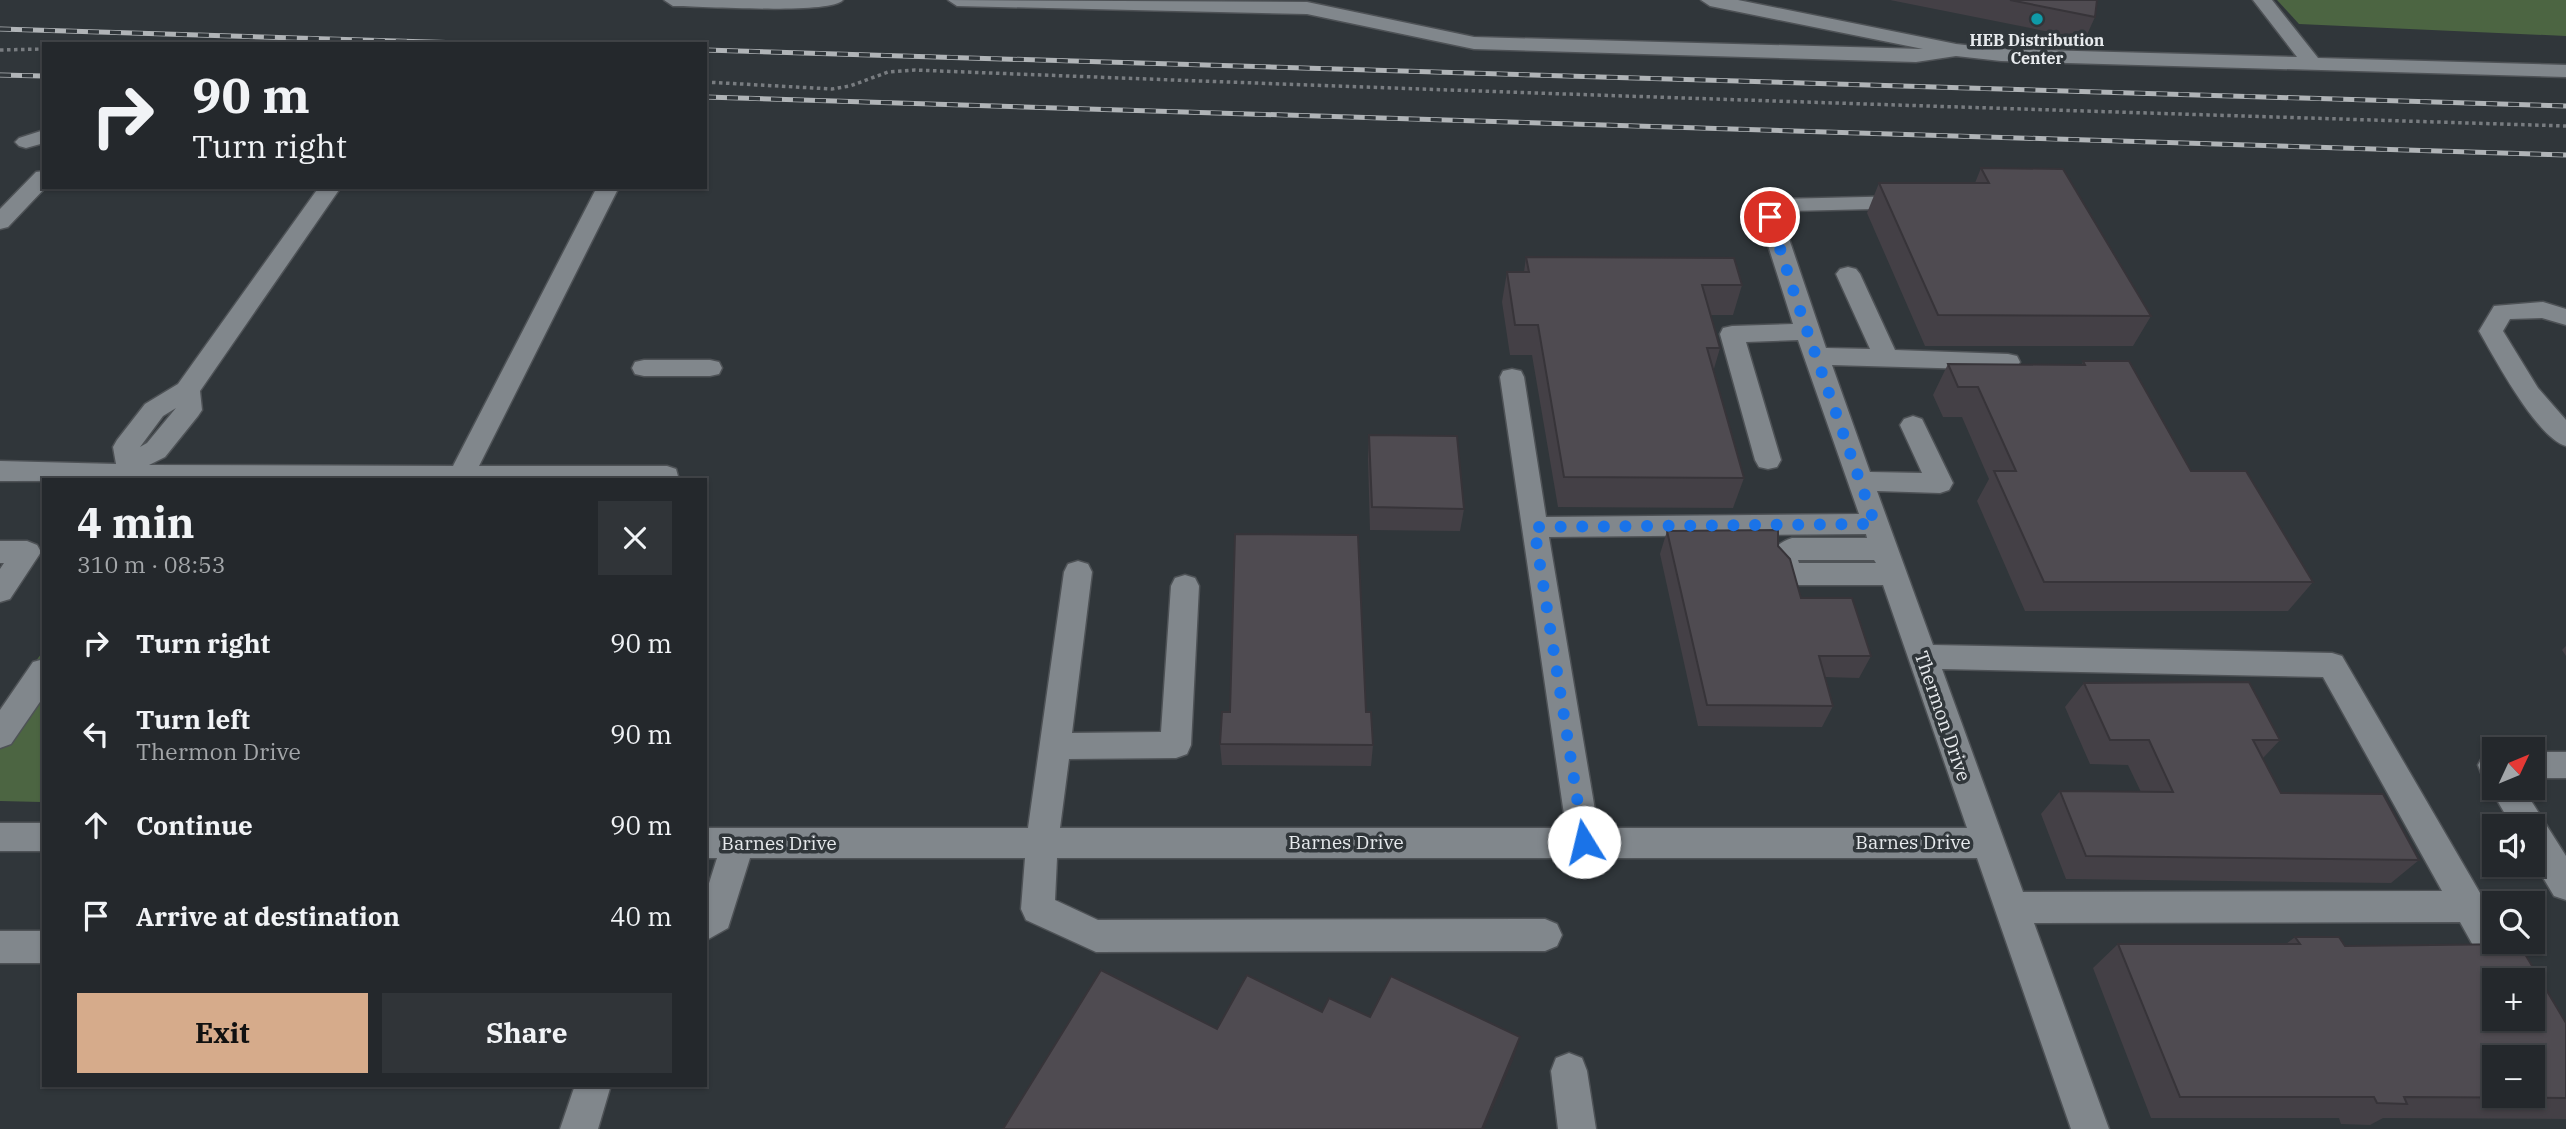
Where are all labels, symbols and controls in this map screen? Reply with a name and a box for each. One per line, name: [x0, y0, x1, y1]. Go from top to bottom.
marker: HEB Distribution Center: [2029, 11, 2045, 27]
place label: HEB Distribution Center: [1970, 30, 2105, 68]
text: 90 m: [192, 63, 310, 126]
icon: right: [77, 70, 168, 161]
text: Turn right: [192, 125, 347, 167]
pin: [1740, 187, 1800, 247]
icon: arrive: [1751, 198, 1789, 236]
text: 4 min: [77, 495, 195, 550]
button: close: [598, 501, 672, 575]
text: 310 m · 08:53: [77, 549, 226, 579]
icon: right: [77, 624, 115, 662]
text: Turn right: [136, 626, 270, 660]
text: 90 m: [610, 626, 672, 660]
street label: Thermon Drive: [1909, 648, 1977, 784]
text: Turn left: [136, 702, 250, 736]
icon: left: [77, 715, 115, 753]
text: 90 m: [610, 717, 672, 751]
text: Thermon Drive: [136, 736, 301, 766]
north arrow: [2482, 737, 2544, 800]
map controls: [2482, 737, 2545, 1108]
position arrow: [1547, 805, 1621, 879]
icon: ahead: [77, 806, 115, 844]
text: Continue: [136, 808, 253, 842]
text: 90 m: [610, 808, 672, 842]
button: sound: [2482, 814, 2545, 877]
street label: Barnes Drive: [1288, 830, 1404, 854]
street label: Barnes Drive: [1855, 830, 1971, 854]
street label: Barnes Drive: [721, 831, 837, 855]
button: search: [2482, 891, 2545, 954]
icon: arrive: [77, 897, 115, 935]
text: Arrive at destination: [136, 899, 400, 933]
text: 40 m: [610, 899, 672, 933]
button: +: [2482, 968, 2545, 1031]
button: Exit: [77, 993, 368, 1073]
button: Share: [382, 993, 672, 1073]
button: −: [2482, 1045, 2545, 1108]

